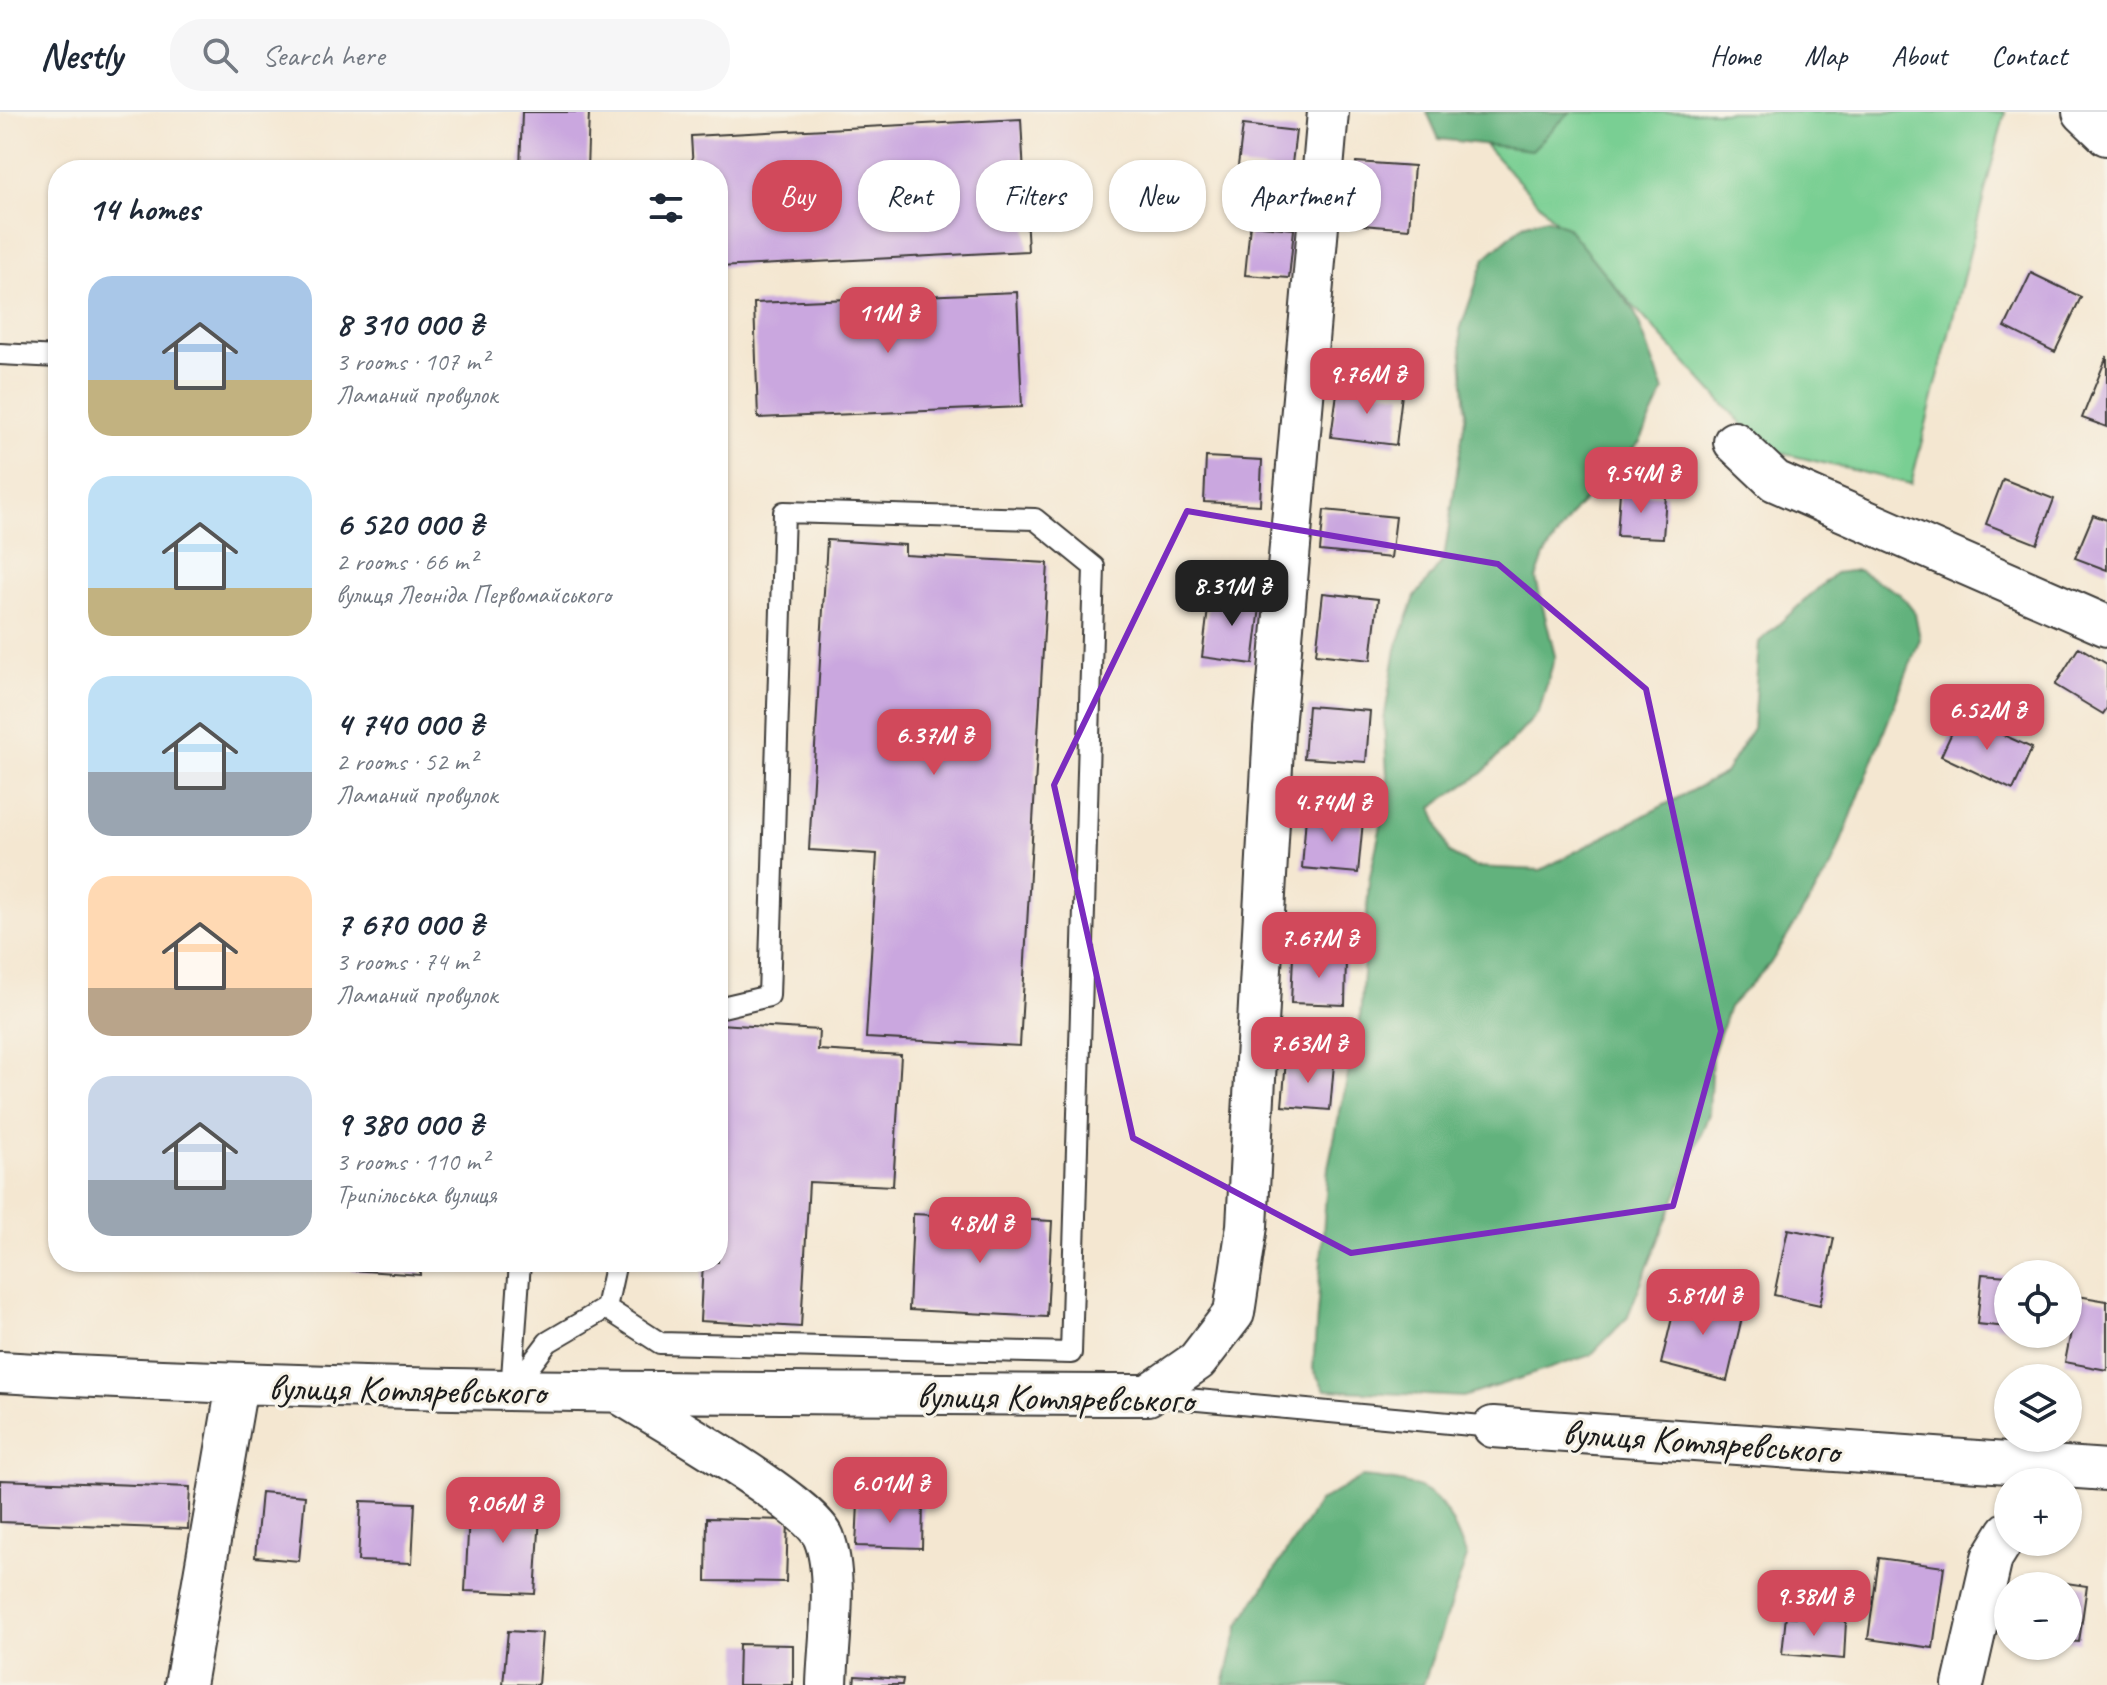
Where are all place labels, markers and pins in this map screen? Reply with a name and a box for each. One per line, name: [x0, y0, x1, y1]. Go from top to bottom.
pin: 11M ₴: [832, 287, 944, 355]
pin: 9.76M ₴: [1293, 348, 1441, 416]
pin: 9.54M ₴: [1567, 447, 1715, 515]
pin: 8.31M ₴: [1158, 560, 1306, 628]
pin: 6.52M ₴: [1913, 684, 2061, 752]
pin: 6.37M ₴: [860, 709, 1008, 777]
pin: 4.74M ₴: [1258, 776, 1406, 844]
pin: 7.67M ₴: [1245, 912, 1393, 980]
pin: 7.63M ₴: [1234, 1017, 1382, 1085]
pin: 4.8M ₴: [915, 1197, 1045, 1265]
pin: 5.81M ₴: [1629, 1269, 1777, 1337]
pin: 6.01M ₴: [816, 1457, 964, 1525]
pin: 9.06M ₴: [429, 1477, 577, 1545]
pin: 9.38M ₴: [1740, 1570, 1888, 1638]

